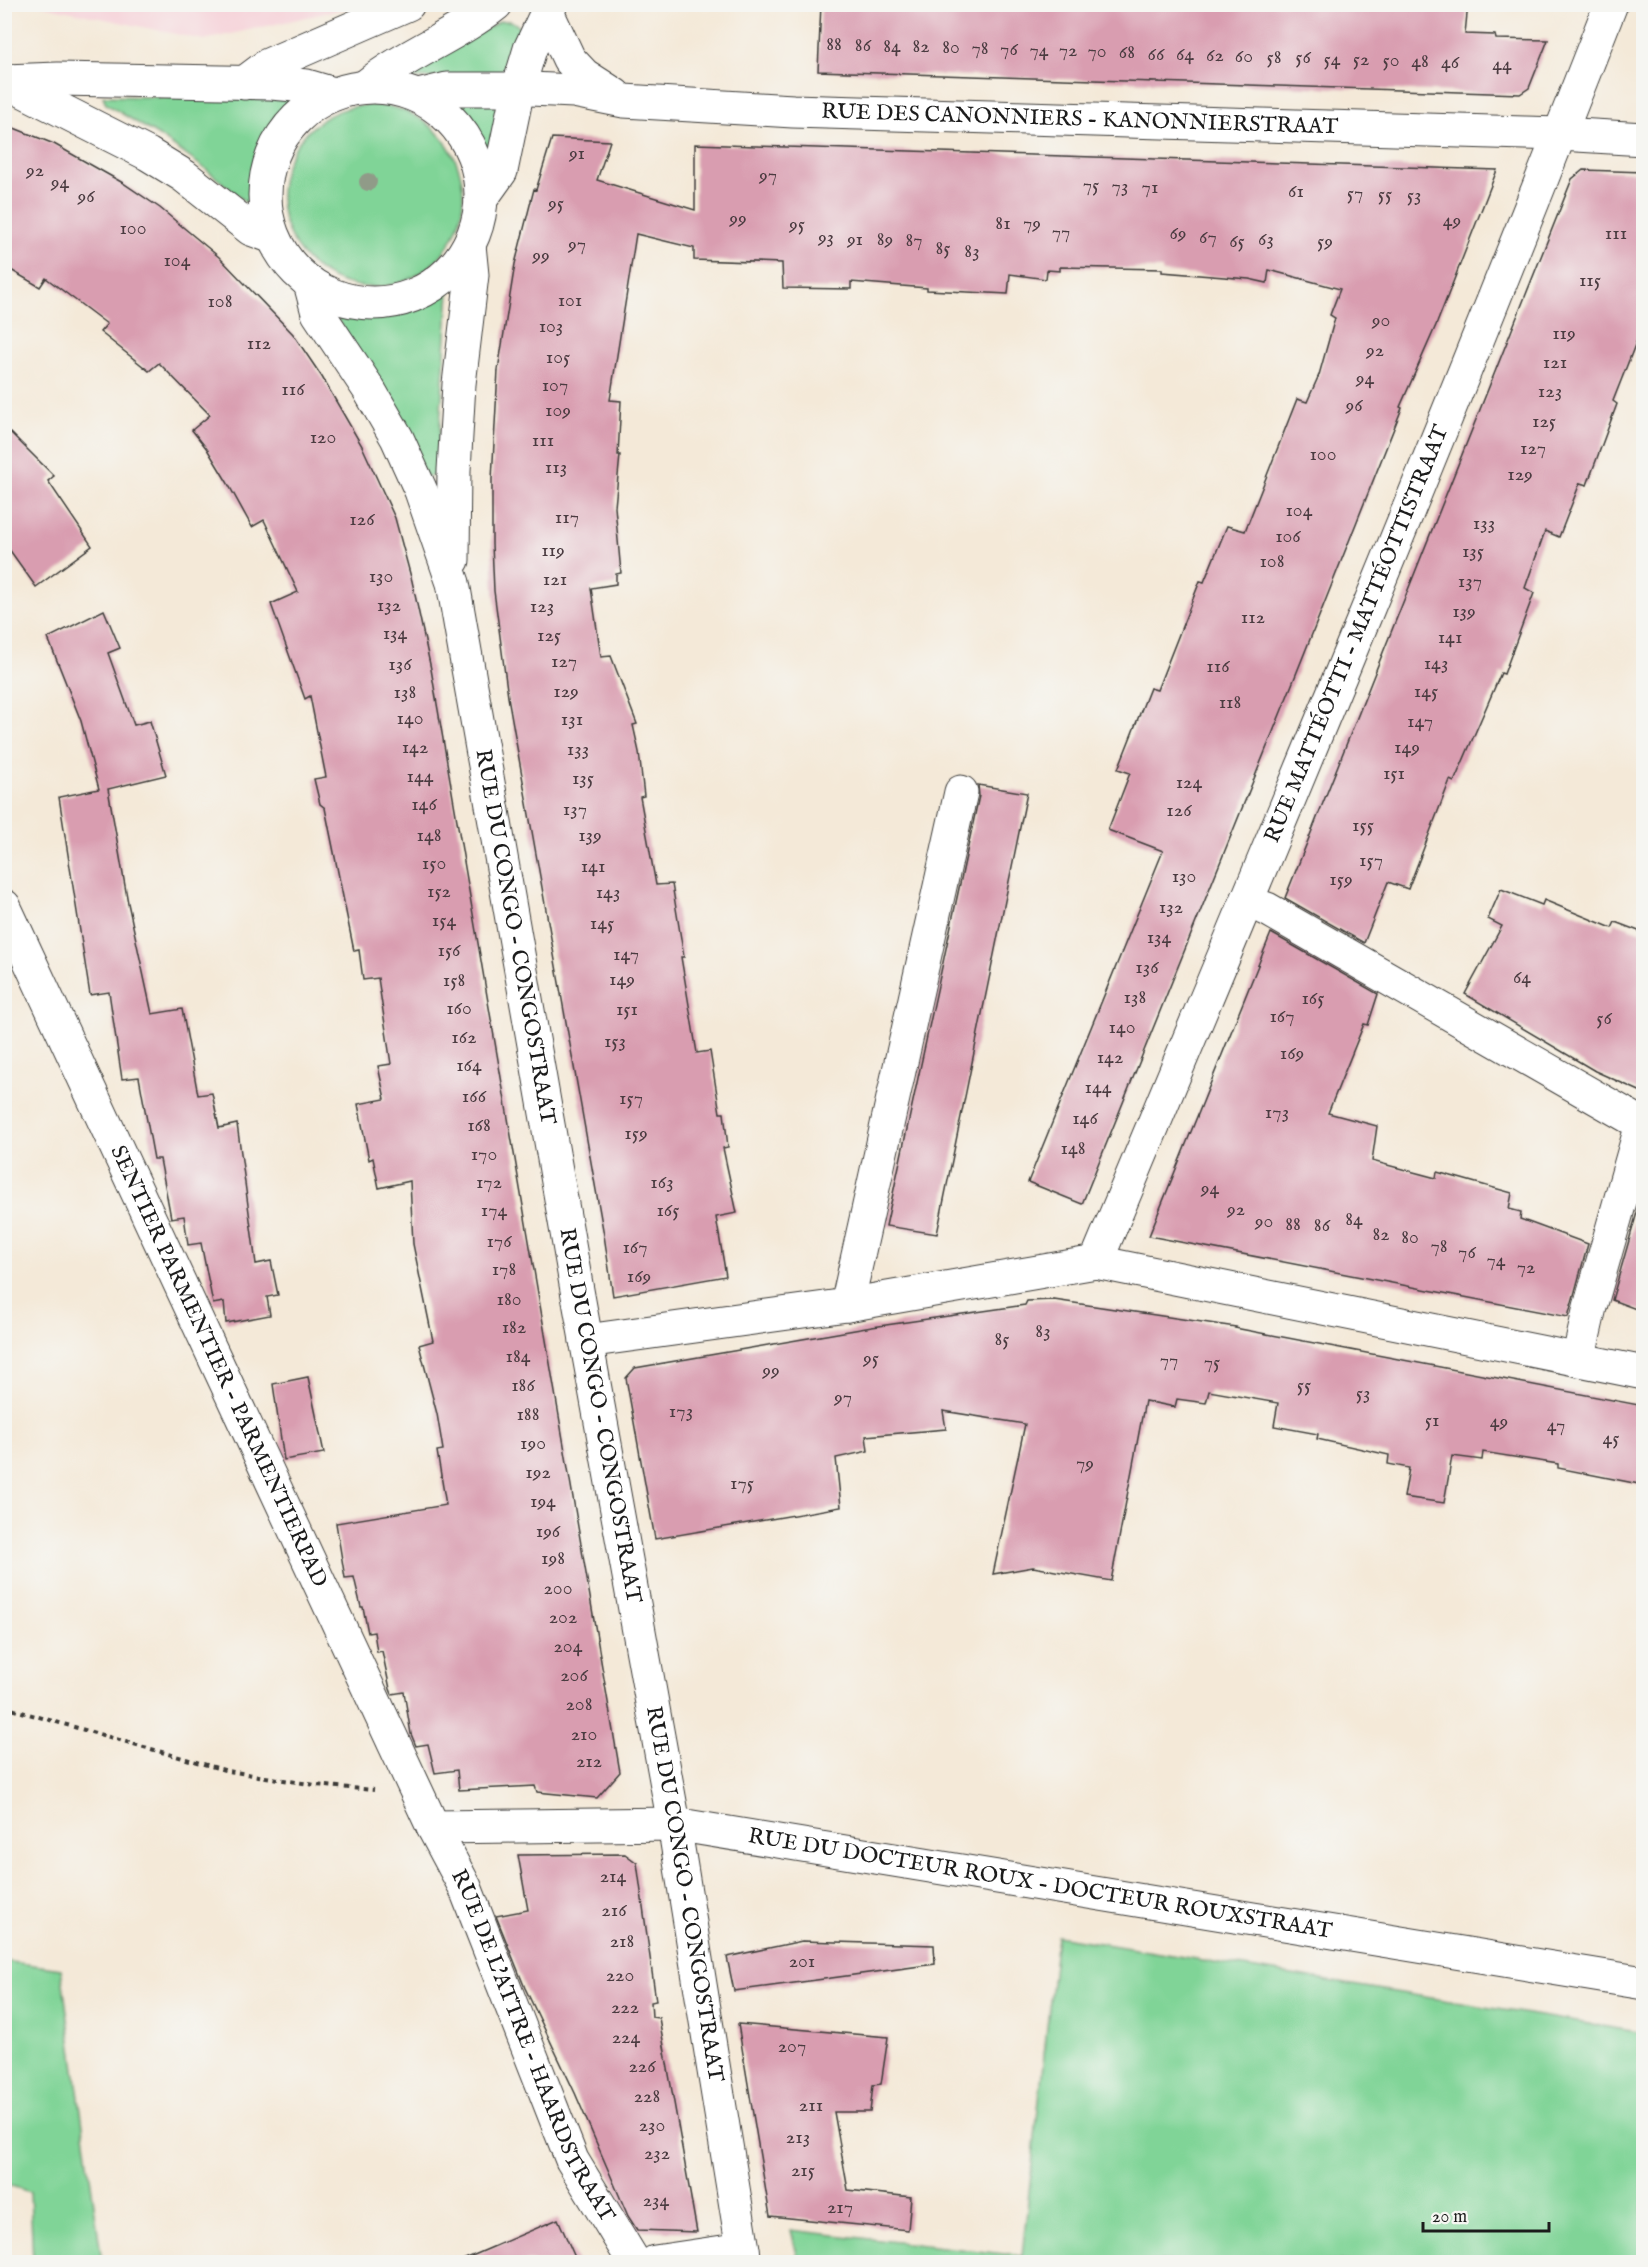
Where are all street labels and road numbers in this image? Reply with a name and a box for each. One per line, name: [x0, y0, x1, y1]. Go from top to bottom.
street label: RUE DES CANONNIERS - KANONNIERSTRAAT: [821, 98, 1339, 141]
street label: RUE MATTÉOTTI - MATTÉOTTISTRAAT: [1259, 421, 1455, 847]
street label: RUE DU CONGO - CONGOSTRAAT: [468, 747, 562, 1127]
street label: SENTIER PARMENTIER - PARMENTIERPAD: [104, 1141, 333, 1592]
street label: RUE DU CONGO - CONGOSTRAAT: [552, 1226, 648, 1605]
street label: RUE DU CONGO - CONGOSTRAAT: [639, 1704, 730, 2084]
street label: RUE DU DOCTEUR ROUX - DOCTEUR ROUXSTRAAT: [746, 1822, 1334, 1946]
street label: RUE DE L'ATTRE - HAARDSTRAAT: [444, 1865, 621, 2228]

